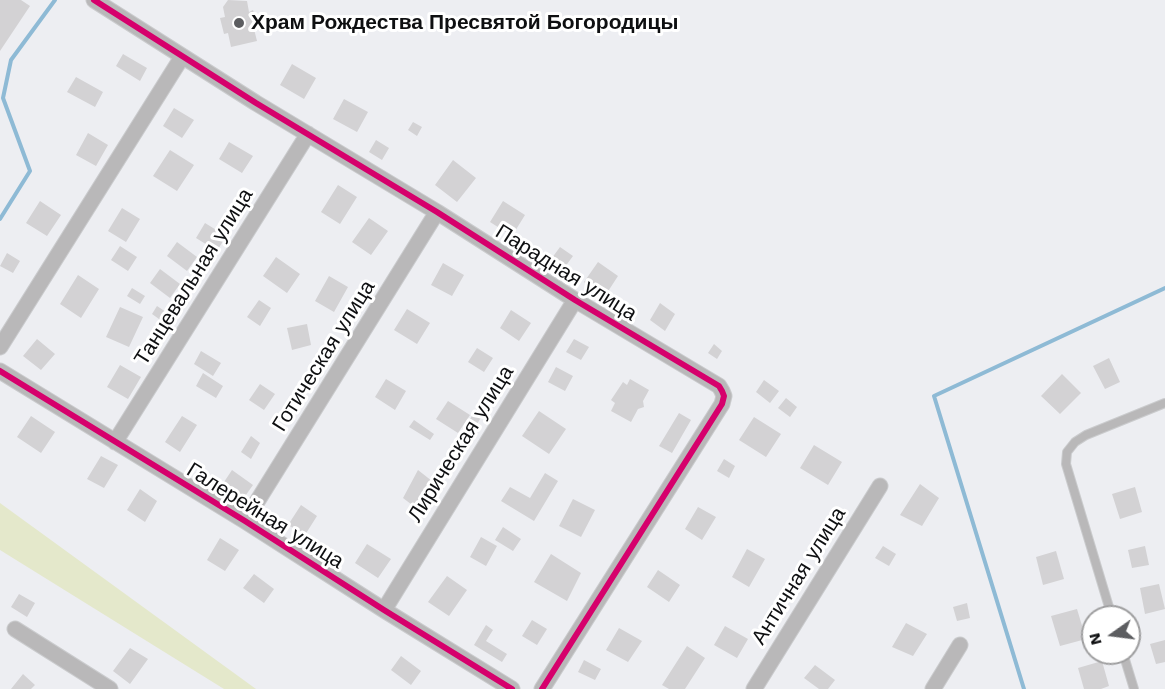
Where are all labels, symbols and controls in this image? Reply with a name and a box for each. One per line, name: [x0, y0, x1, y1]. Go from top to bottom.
place label: Храм Рождества Пресвятой Богородицы: [251, 10, 678, 36]
marker: Храм Рождества Пресвятой Богородицы: [232, 16, 246, 30]
street label: Танцевальная улица: [129, 184, 259, 370]
street label: Парадная улица: [491, 219, 641, 327]
street label: Готическая улица: [267, 276, 381, 436]
street label: Лирическая улица: [403, 361, 519, 527]
street label: Галерейная улица: [182, 458, 348, 574]
street label: Античная улица: [747, 503, 851, 649]
north arrow: [1081, 605, 1141, 665]
text: N: [1084, 631, 1106, 647]

